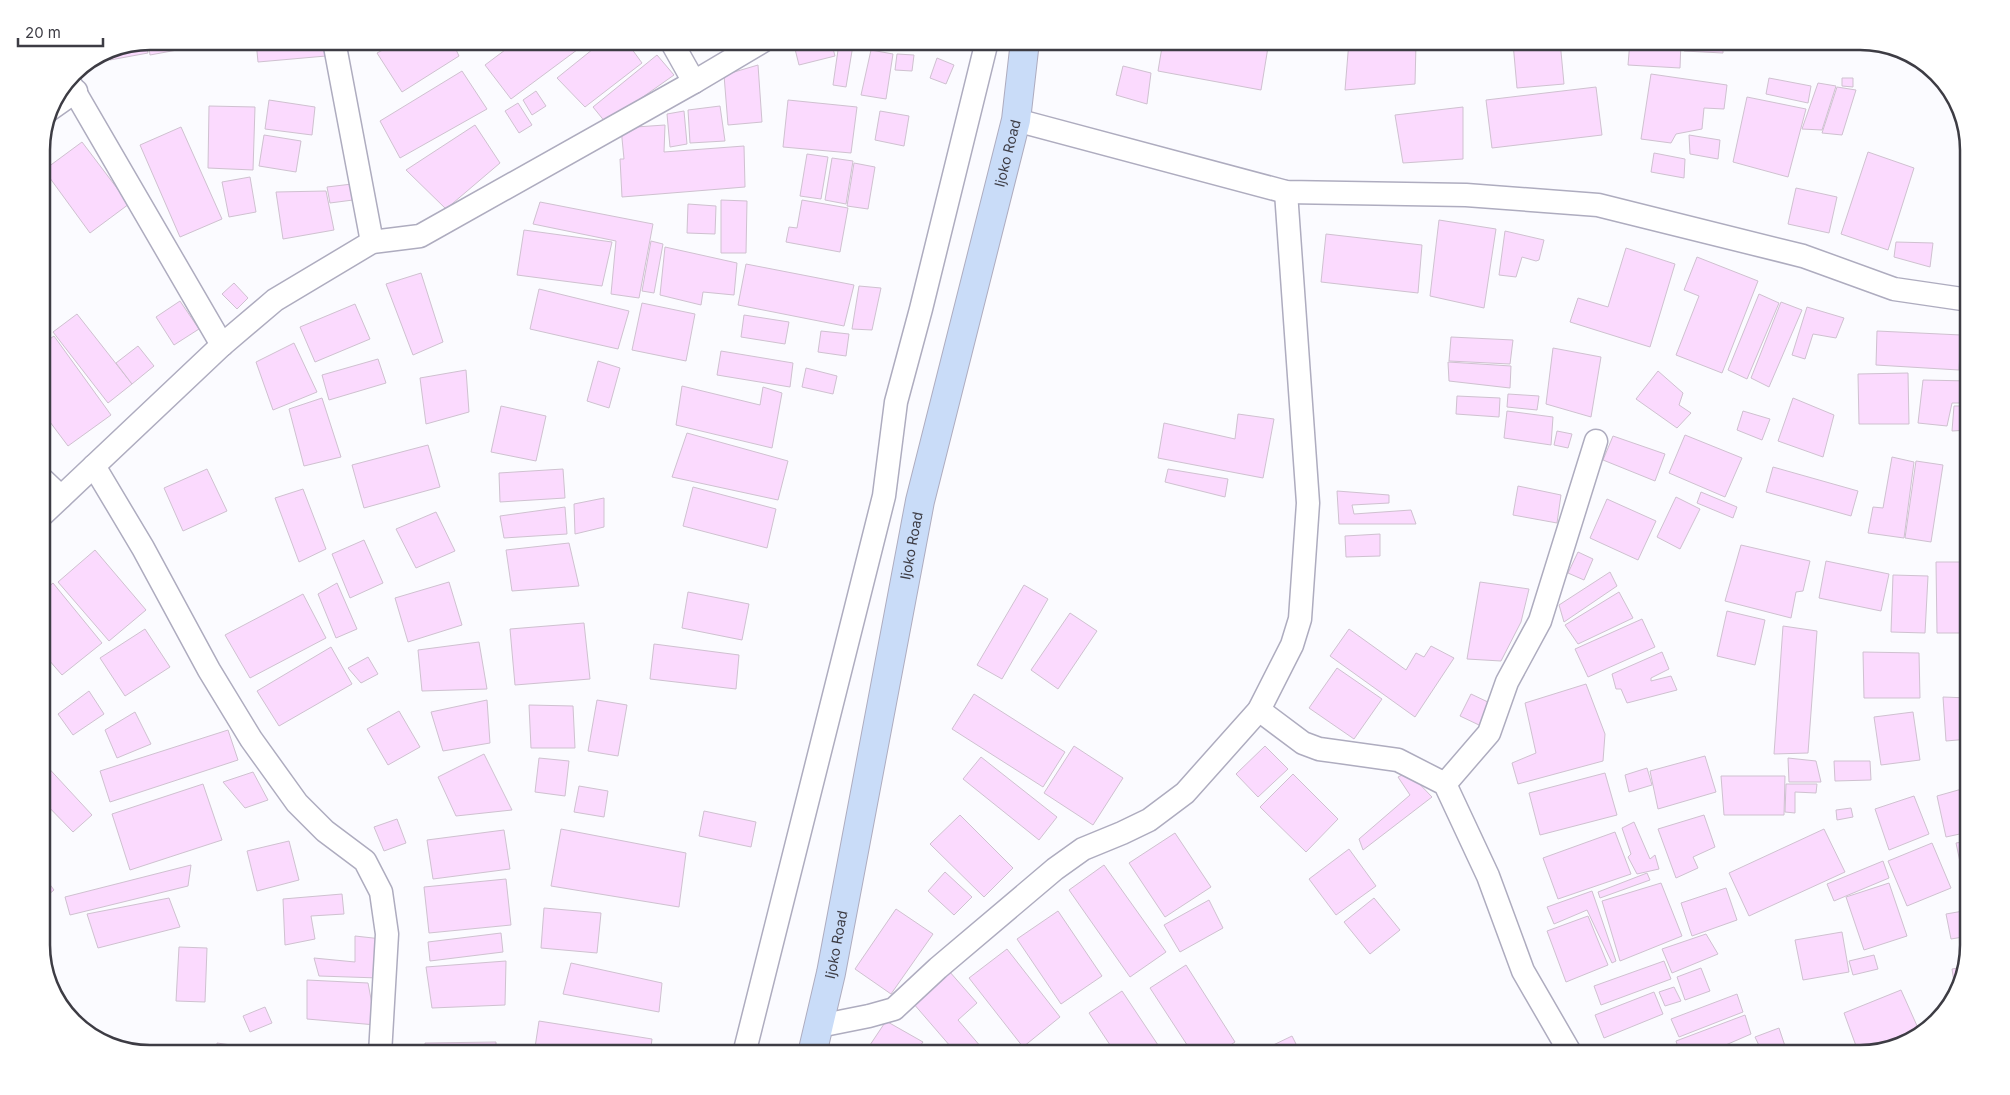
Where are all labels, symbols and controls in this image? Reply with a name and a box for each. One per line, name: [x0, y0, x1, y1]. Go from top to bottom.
scale bar: [18, 15, 102, 47]
text: 20 m: [25, 23, 61, 42]
street label: Ijoko Road: [990, 118, 1024, 189]
street label: Ijoko Road: [896, 510, 926, 581]
street label: Ijoko Road: [821, 909, 851, 980]

